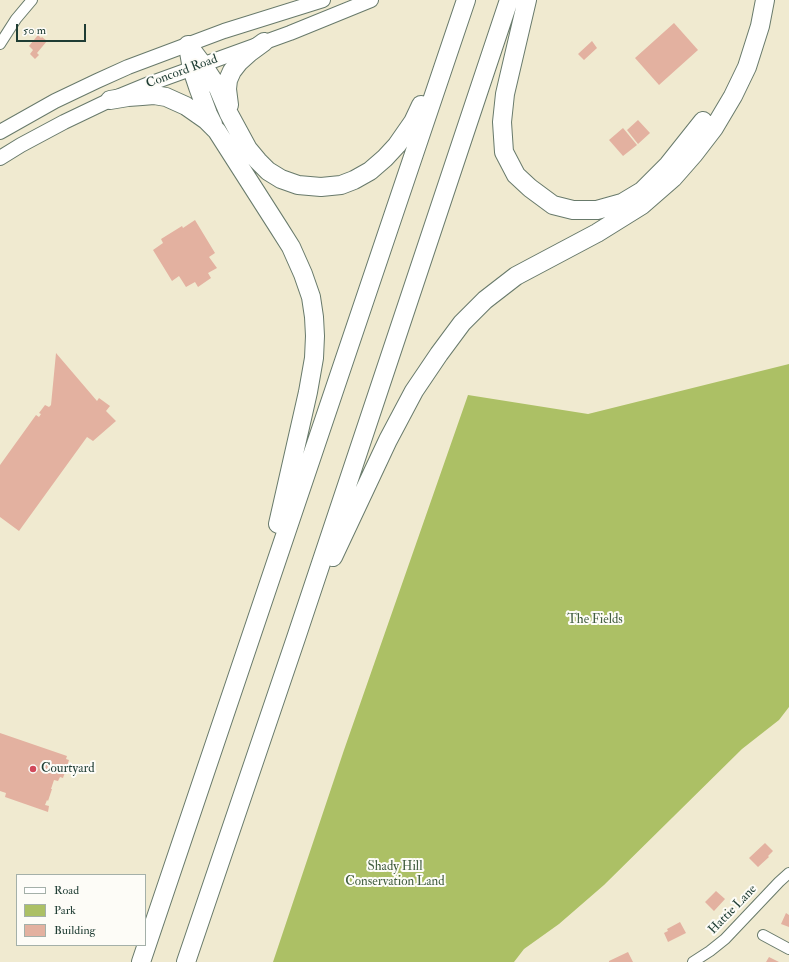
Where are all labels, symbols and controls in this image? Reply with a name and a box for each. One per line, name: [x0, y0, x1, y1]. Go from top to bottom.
scale bar: [18, 16, 88, 42]
text: 50 m: [23, 23, 46, 38]
street label: Concord Road: [144, 52, 220, 92]
park label: The Fields: [567, 612, 623, 628]
place label: Courtyard: [41, 761, 95, 777]
marker: Courtyard: [28, 764, 38, 774]
park label: Shady Hill Conservation Land: [345, 859, 445, 890]
legend: [16, 874, 146, 946]
street label: Hattie Lane: [706, 882, 760, 938]
text: Road: [54, 883, 79, 898]
text: Park: [54, 903, 76, 918]
text: Building: [54, 923, 95, 938]

